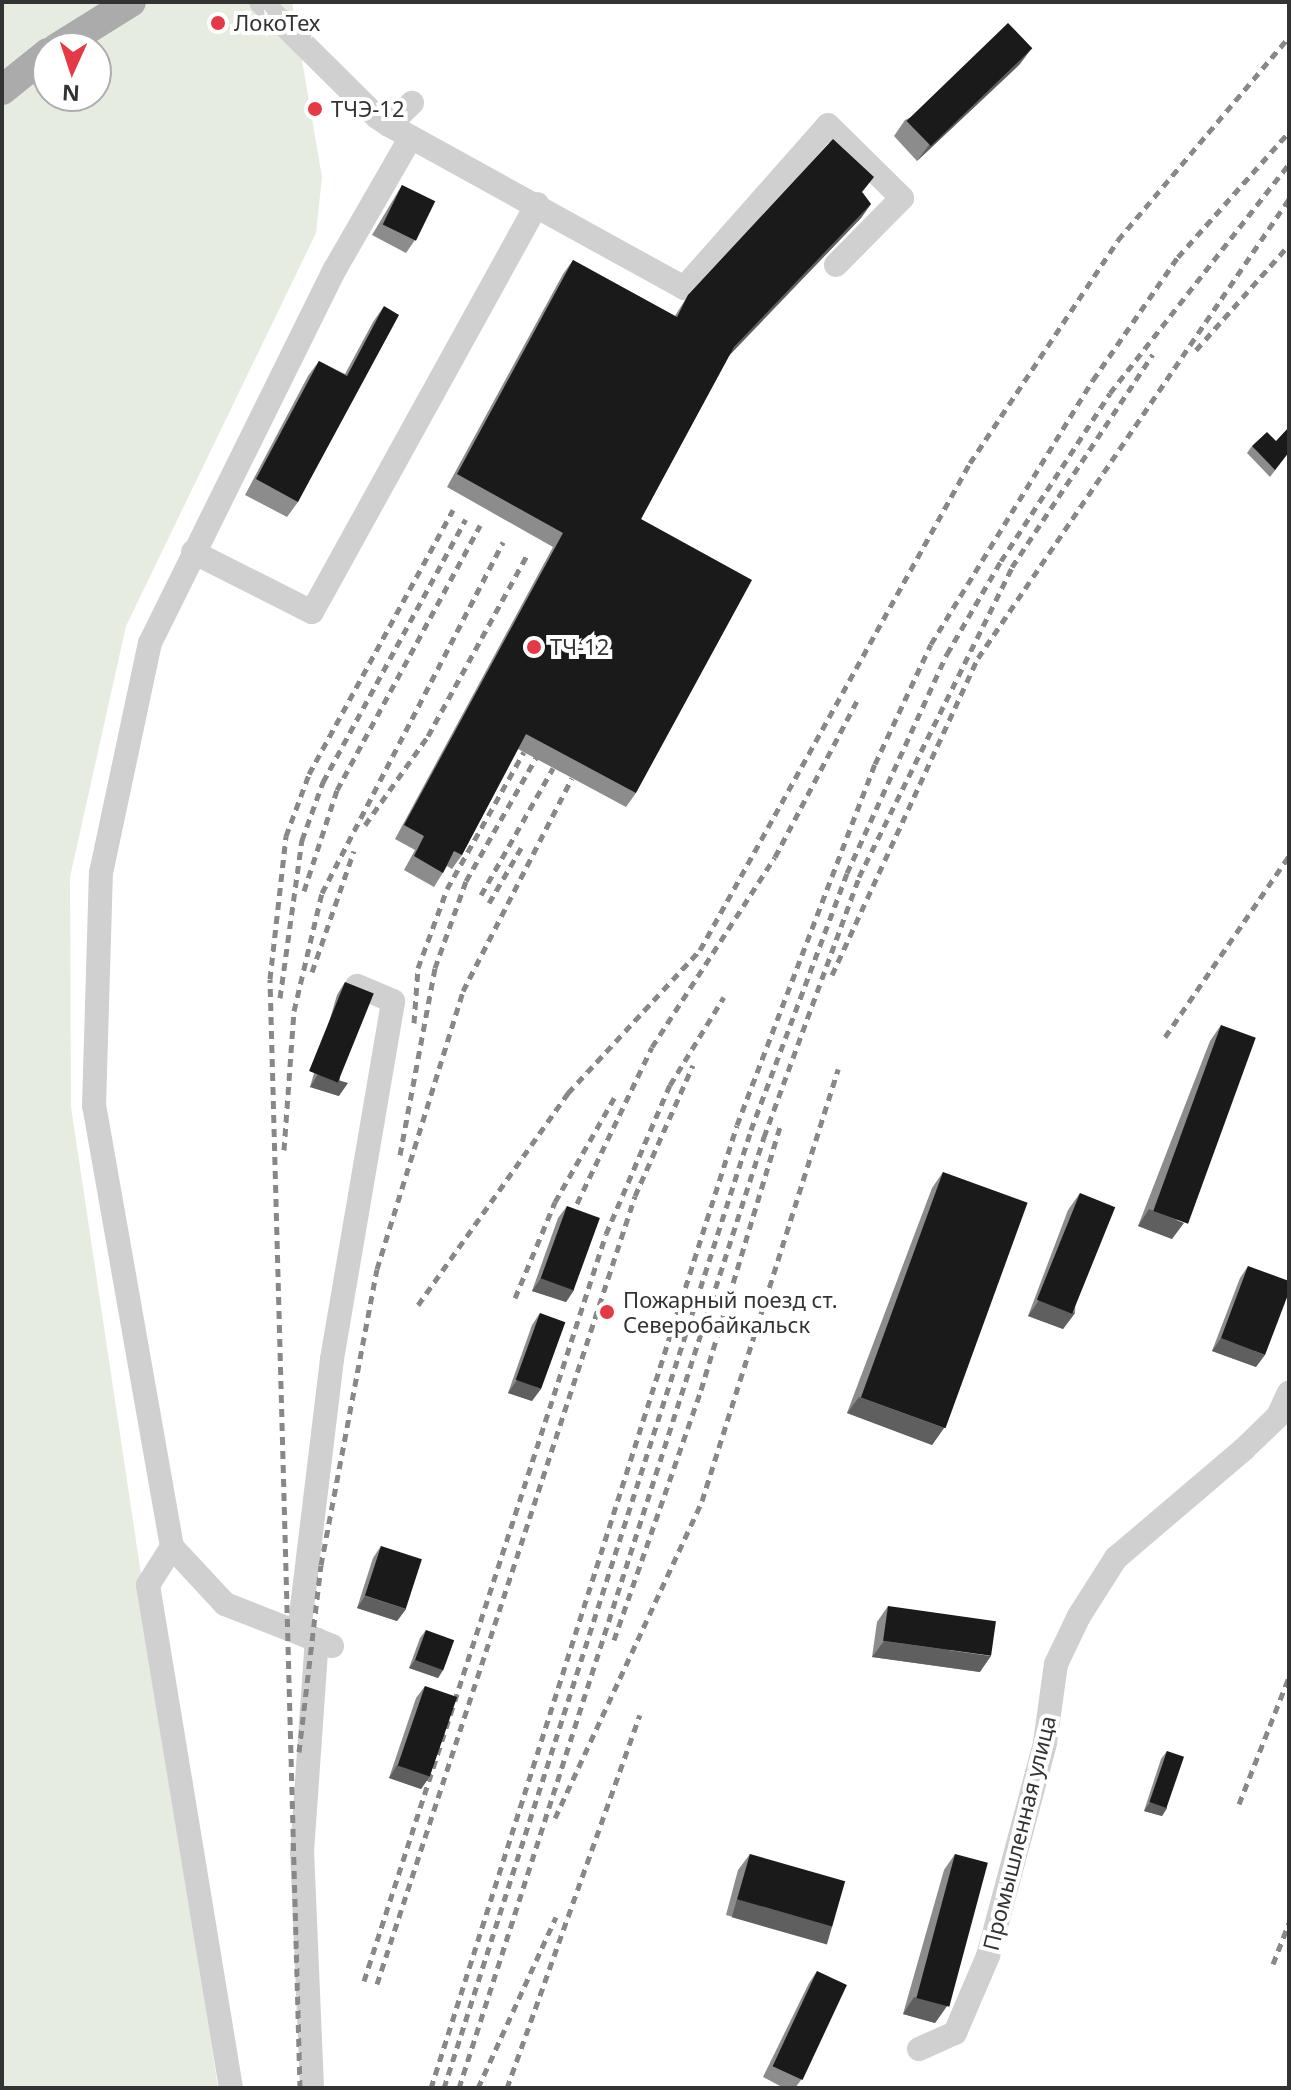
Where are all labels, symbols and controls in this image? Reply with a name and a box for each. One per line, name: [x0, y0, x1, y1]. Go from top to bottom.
place label: ЛокоТех: [234, 10, 320, 36]
marker: ЛокоТех: [209, 14, 227, 32]
north arrow: [32, 32, 112, 112]
text: N: [61, 79, 81, 109]
place label: ТЧЭ-12: [331, 96, 405, 122]
marker: ТЧЭ-12: [306, 100, 324, 118]
place label: ТЧ-12: [550, 634, 609, 660]
marker: ТЧ-12: [525, 638, 543, 656]
place label: Пожарный поезд ст. Северобайкальск: [623, 1286, 838, 1338]
marker: Пожарный поезд ст. Северобайкальск: [598, 1303, 616, 1321]
street label: Промышленная улица: [977, 1713, 1061, 1953]

